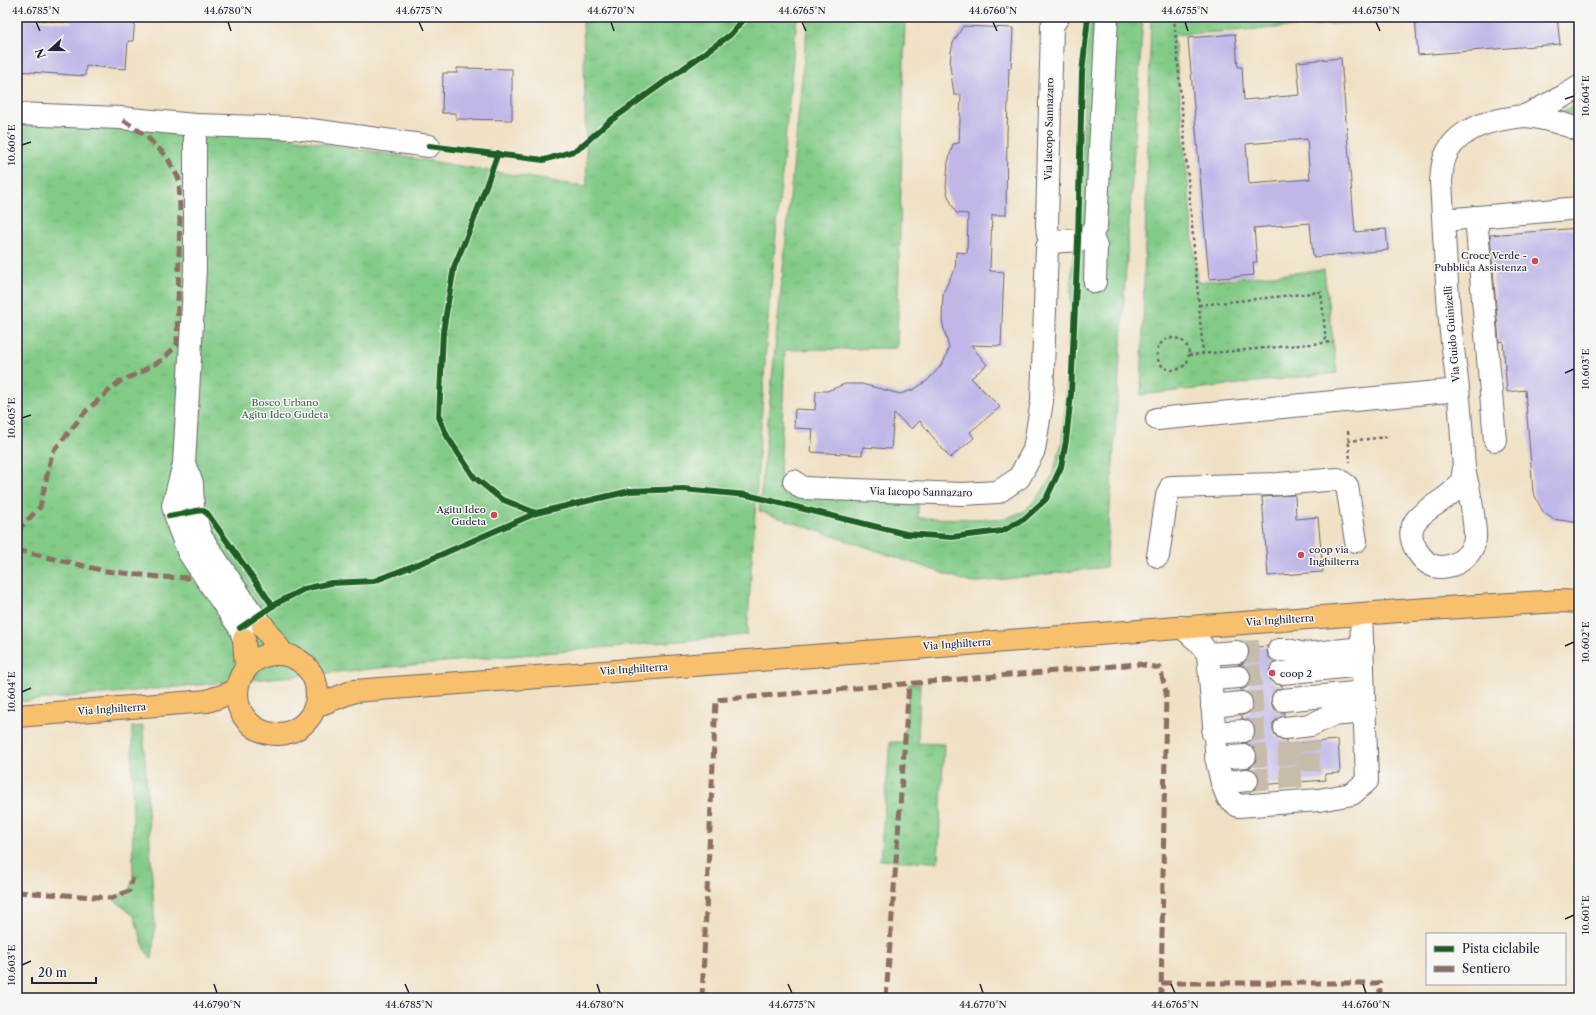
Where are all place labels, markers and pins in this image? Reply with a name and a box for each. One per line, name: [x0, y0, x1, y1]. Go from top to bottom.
place label: Croce Verde - Pubblica Assistenza: [1434, 249, 1528, 274]
marker: Croce Verde - Pubblica Assistenza: [1530, 256, 1540, 266]
place label: Agitu Ideo Gudeta: [436, 503, 487, 528]
marker: Agitu Ideo Gudeta: [489, 510, 499, 520]
place label: coop via Inghilterra: [1309, 543, 1360, 568]
marker: coop via Inghilterra: [1296, 550, 1306, 560]
place label: coop 2: [1280, 667, 1312, 680]
marker: coop 2: [1267, 668, 1277, 678]

